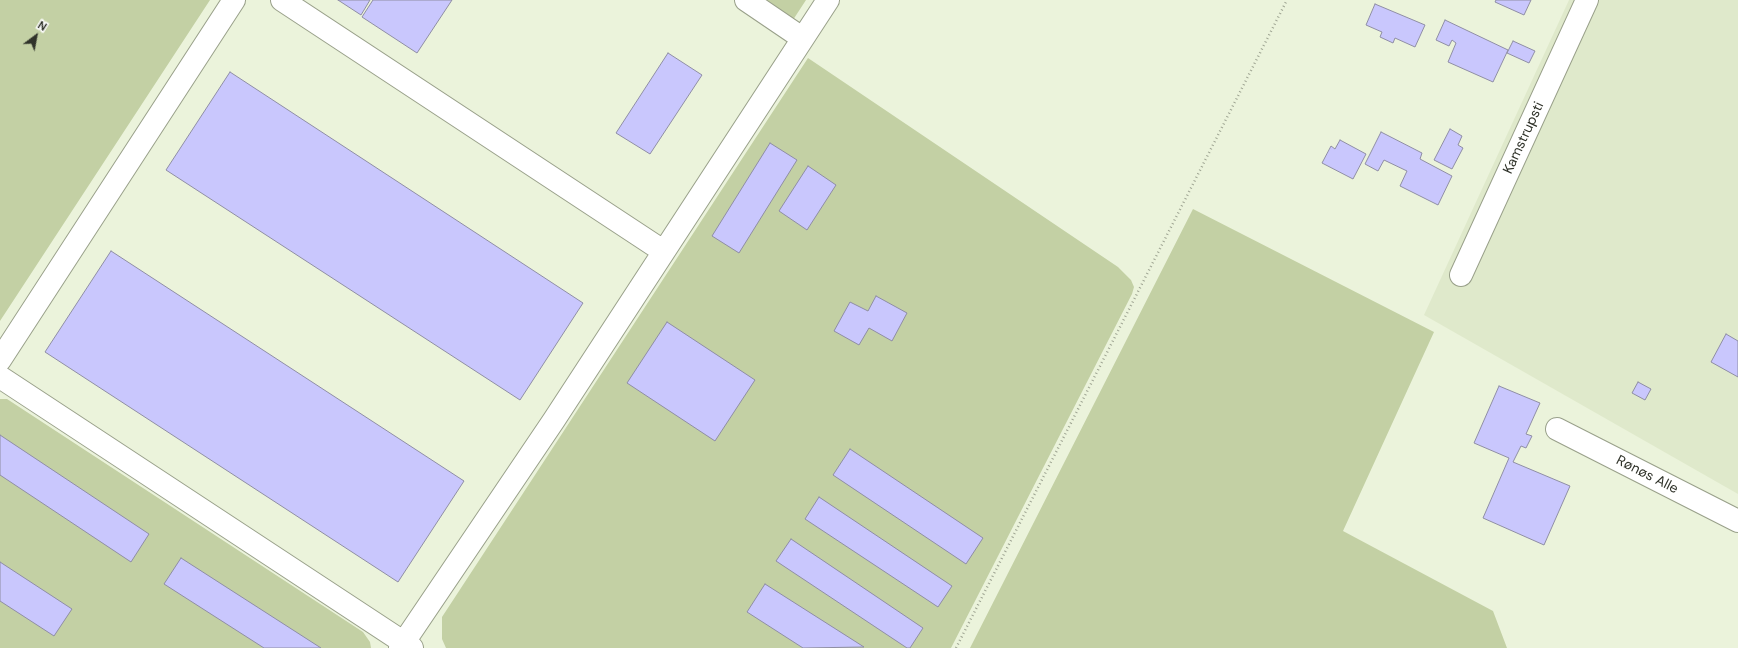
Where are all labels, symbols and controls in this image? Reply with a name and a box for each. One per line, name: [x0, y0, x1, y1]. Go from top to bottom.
north arrow: [16, 16, 56, 56]
text: N: [35, 18, 49, 34]
street label: Kamstrupsti: [1500, 99, 1548, 177]
street label: Rønøs Alle: [1613, 452, 1681, 498]

